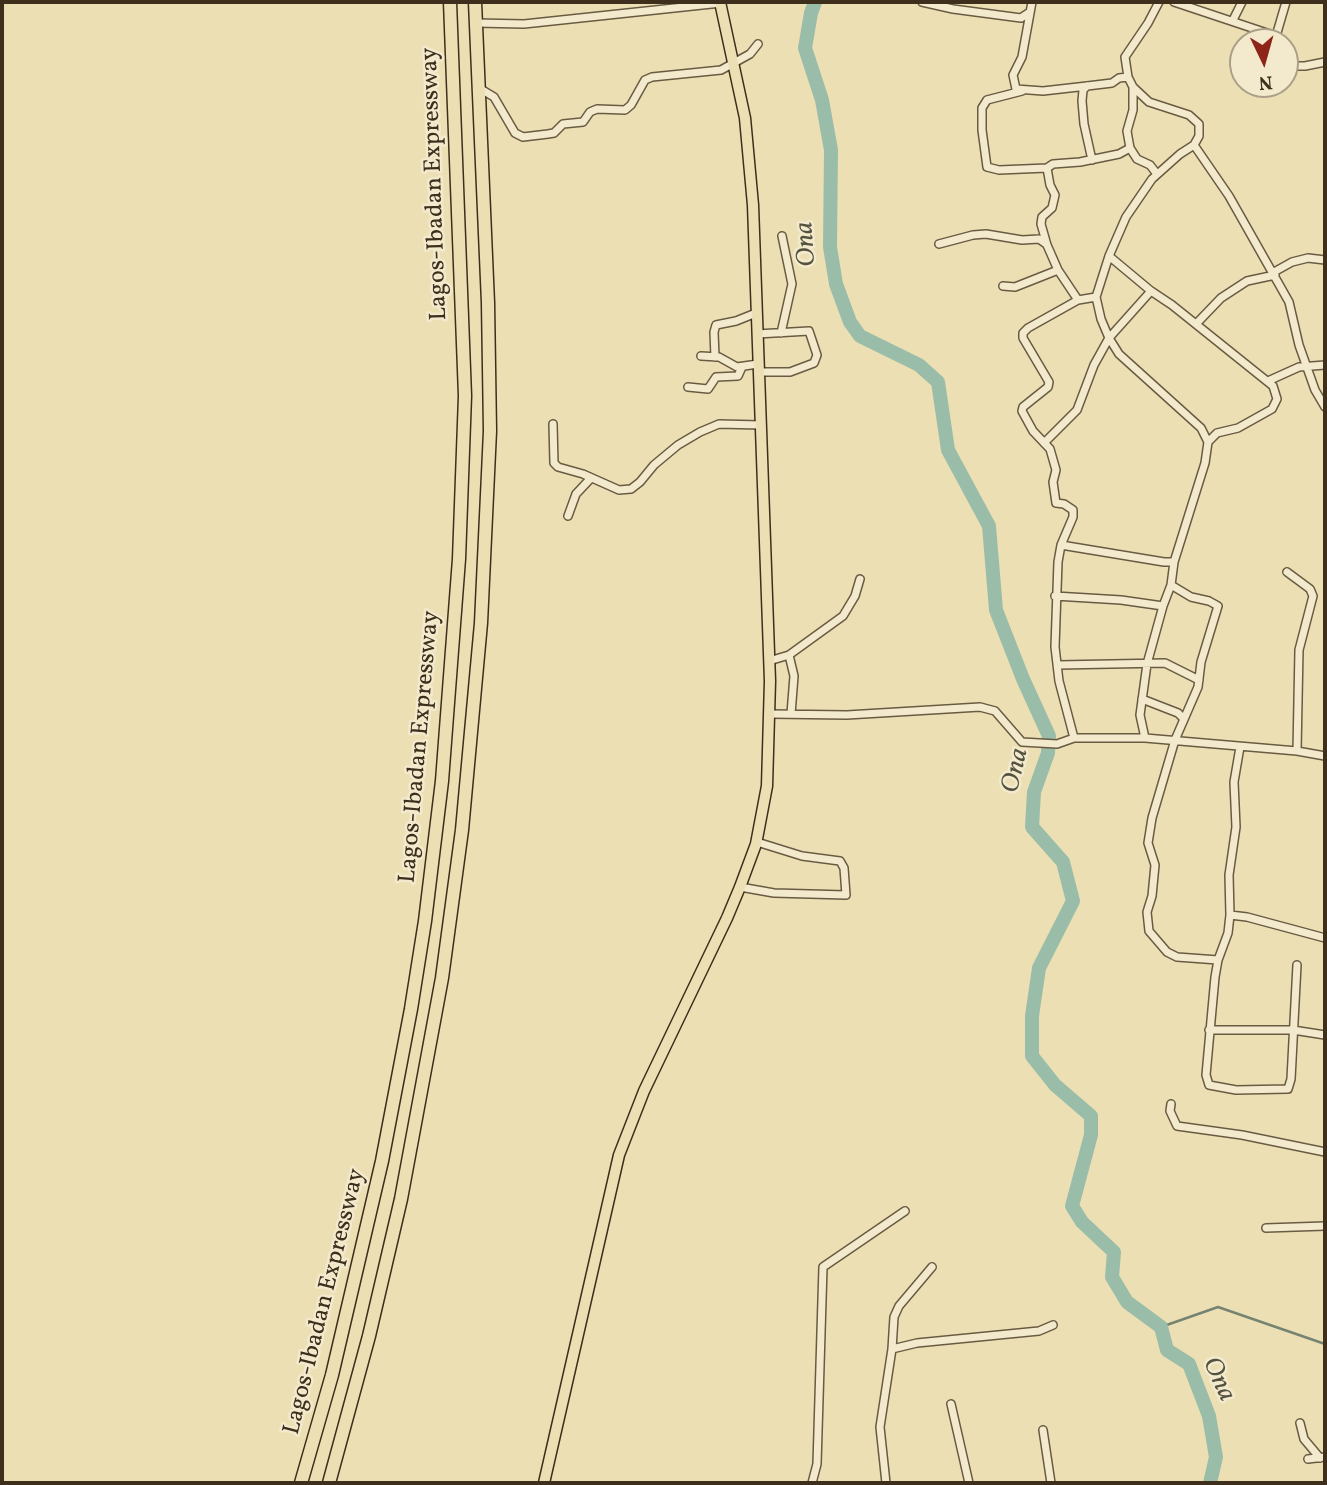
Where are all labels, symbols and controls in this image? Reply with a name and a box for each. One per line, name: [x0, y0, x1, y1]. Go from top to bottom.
north arrow: [1229, 28, 1299, 98]
street label: Lagos-Ibadan Expressway: [417, 47, 455, 321]
text: N: [1258, 68, 1274, 95]
water label: Ona: [791, 220, 825, 268]
street label: Lagos-Ibadan Expressway: [395, 610, 447, 884]
water label: Ona: [997, 746, 1037, 796]
street label: Lagos-Ibadan Expressway: [279, 1166, 373, 1438]
water label: Ona: [1193, 1353, 1241, 1407]

